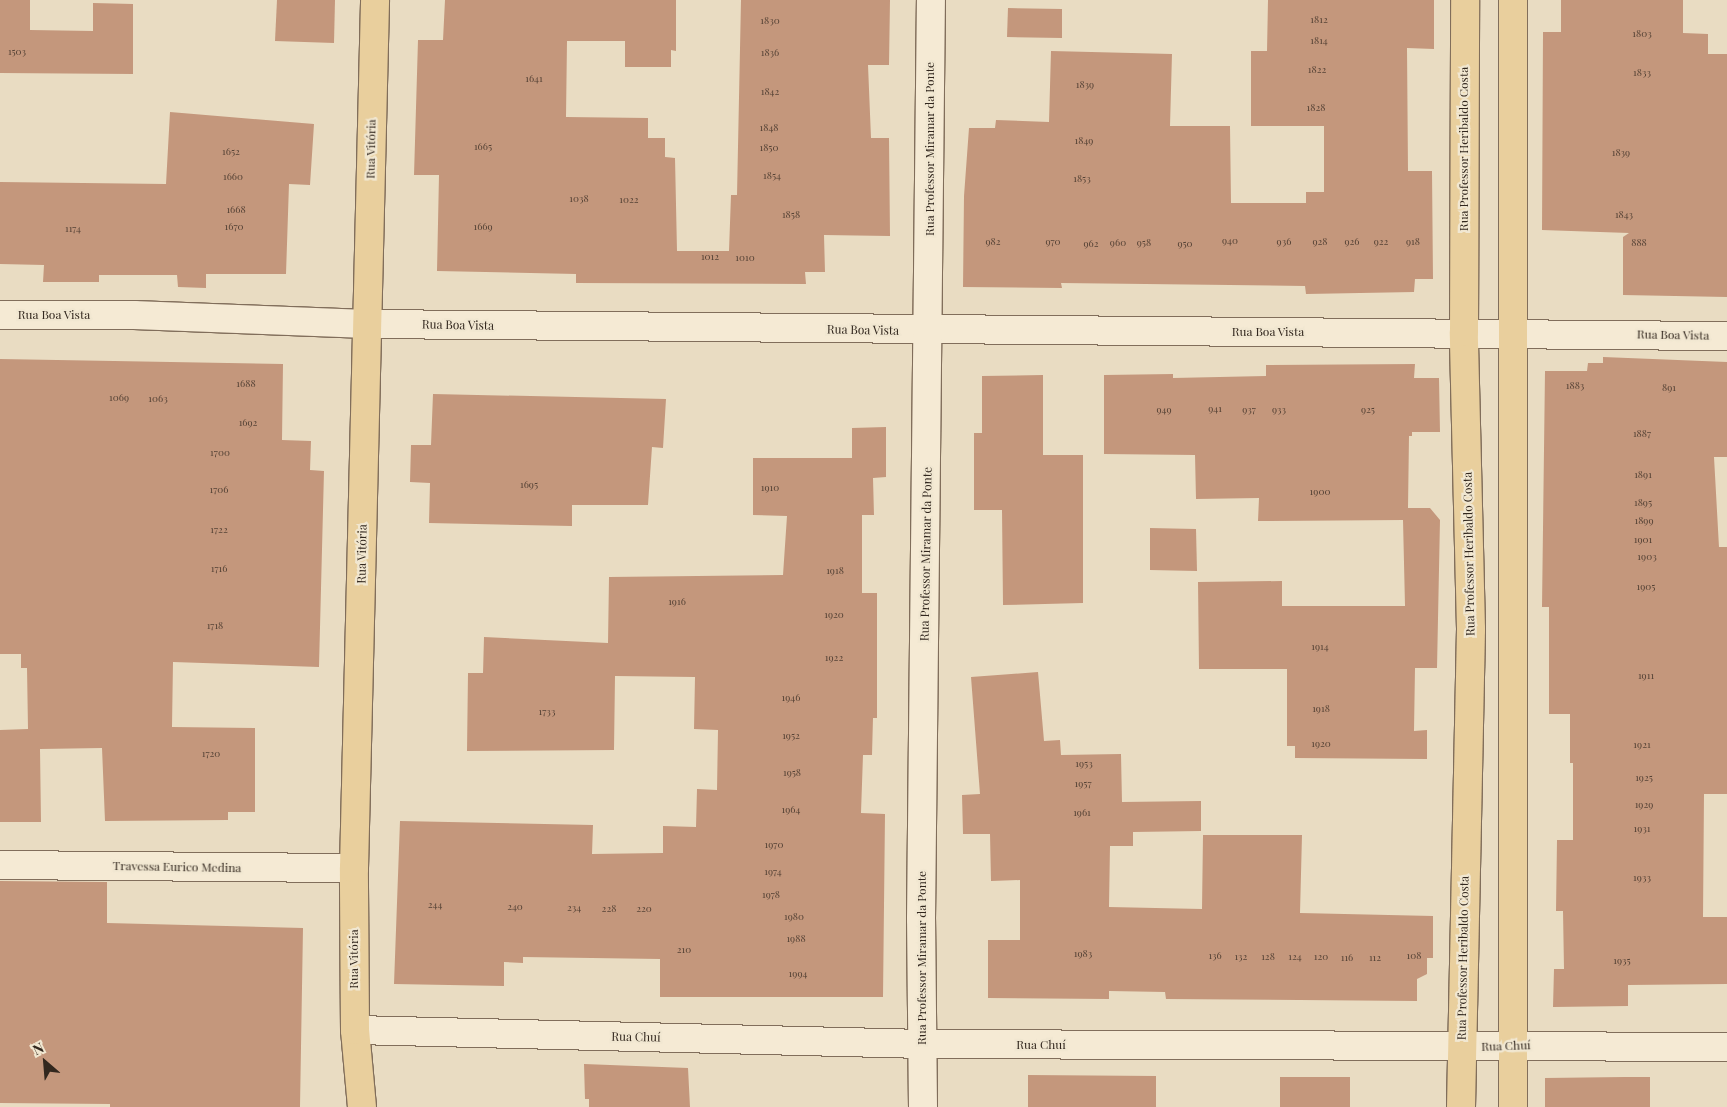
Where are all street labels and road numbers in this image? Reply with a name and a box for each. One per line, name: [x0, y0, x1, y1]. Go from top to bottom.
street label: Rua Professor Miramar da Ponte: [923, 61, 937, 237]
street label: Rua Professor Heribaldo Costa: [1457, 67, 1471, 231]
street label: Rua Vitória: [363, 119, 379, 179]
street label: Rua Boa Vista: [17, 308, 91, 322]
street label: Rua Boa Vista: [421, 317, 495, 333]
street label: Rua Boa Vista: [826, 322, 900, 338]
street label: Rua Boa Vista: [1231, 325, 1305, 339]
street label: Rua Boa Vista: [1636, 327, 1710, 343]
street label: Rua Professor Miramar da Ponte: [917, 466, 935, 642]
street label: Rua Professor Heribaldo Costa: [1460, 472, 1478, 636]
street label: Rua Vitória: [354, 524, 370, 584]
street label: Travessa Eurico Medina: [113, 859, 241, 875]
street label: Rua Professor Miramar da Ponte: [915, 870, 929, 1046]
street label: Rua Professor Heribaldo Costa: [1454, 876, 1472, 1040]
street label: Rua Vitória: [347, 929, 361, 989]
street label: Rua Chuí: [611, 1029, 661, 1045]
street label: Rua Chuí: [1016, 1038, 1066, 1052]
street label: Rua Chuí: [1481, 1038, 1531, 1054]

